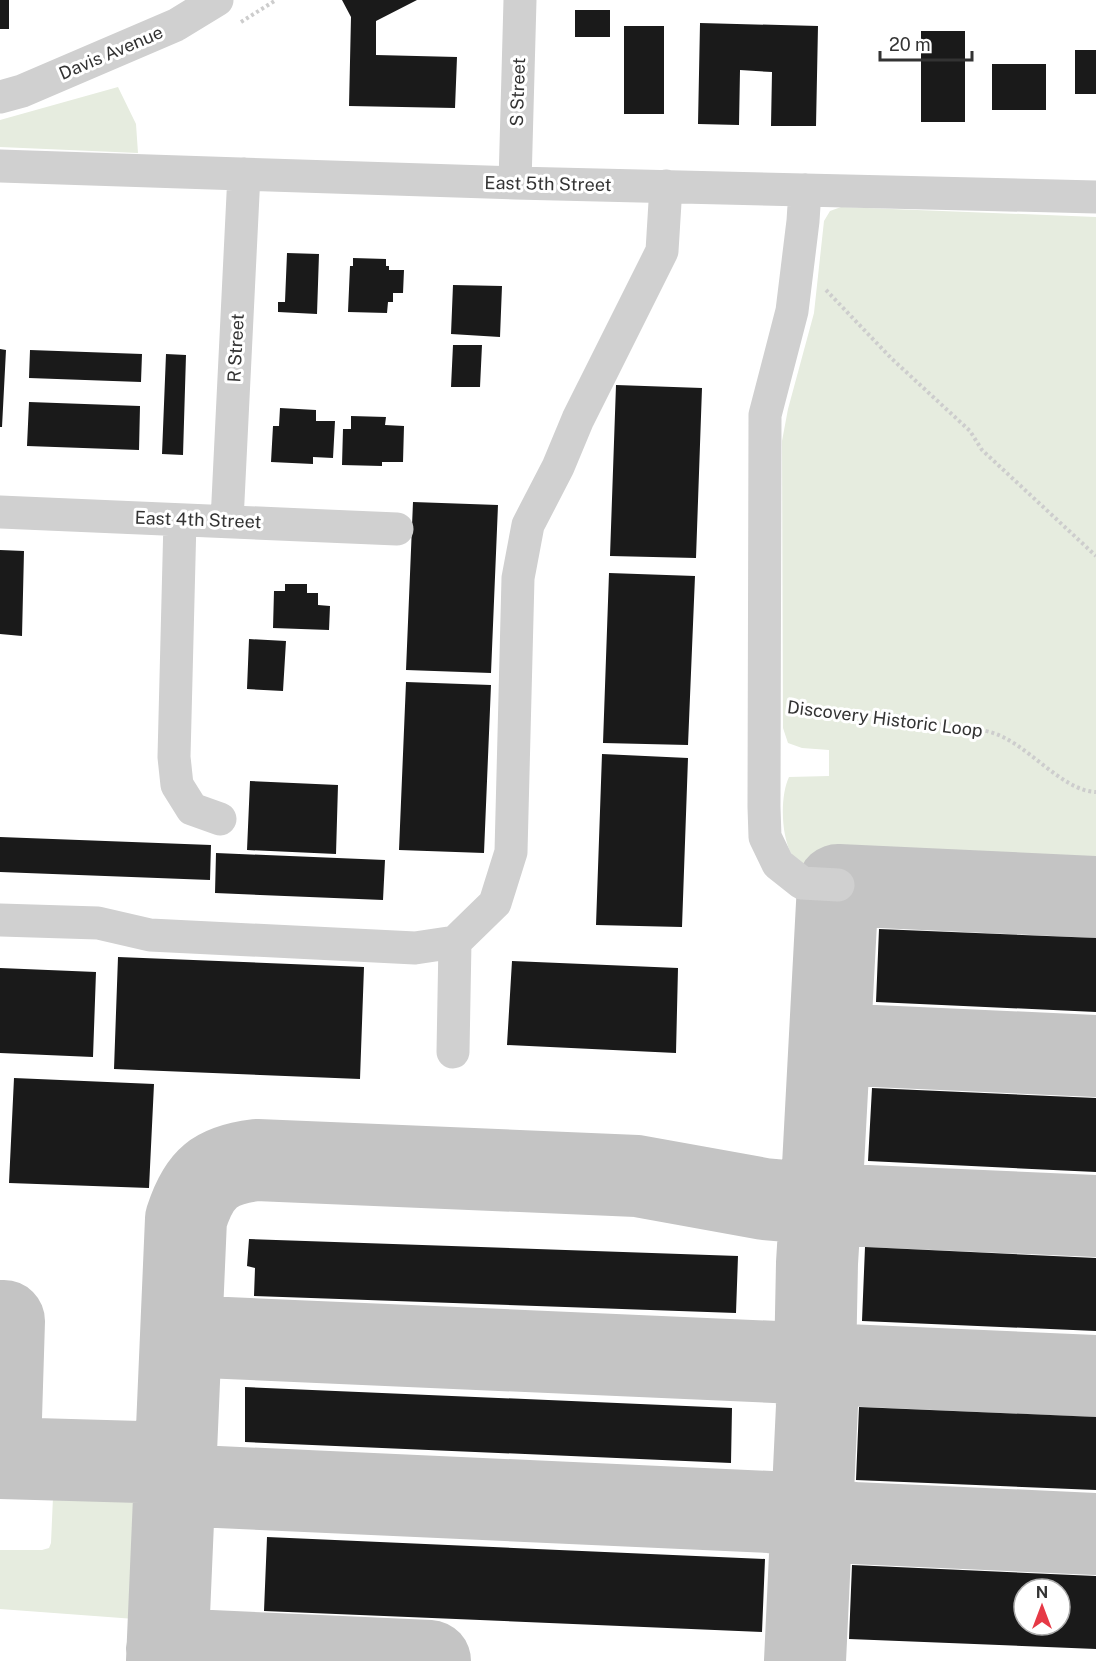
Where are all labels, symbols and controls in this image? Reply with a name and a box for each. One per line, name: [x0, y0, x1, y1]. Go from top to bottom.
street label: Davis Avenue: [56, 21, 166, 84]
scale bar: [880, 24, 972, 62]
text: 20 m: [889, 34, 931, 55]
street label: S Street: [506, 57, 529, 127]
street label: East 5th Street: [484, 172, 612, 195]
street label: R Street: [223, 313, 248, 383]
street label: East 4th Street: [134, 507, 262, 532]
street label: Discovery Historic Loop: [786, 696, 984, 741]
north arrow: [1012, 1577, 1072, 1637]
text: N: [1036, 1583, 1048, 1602]

